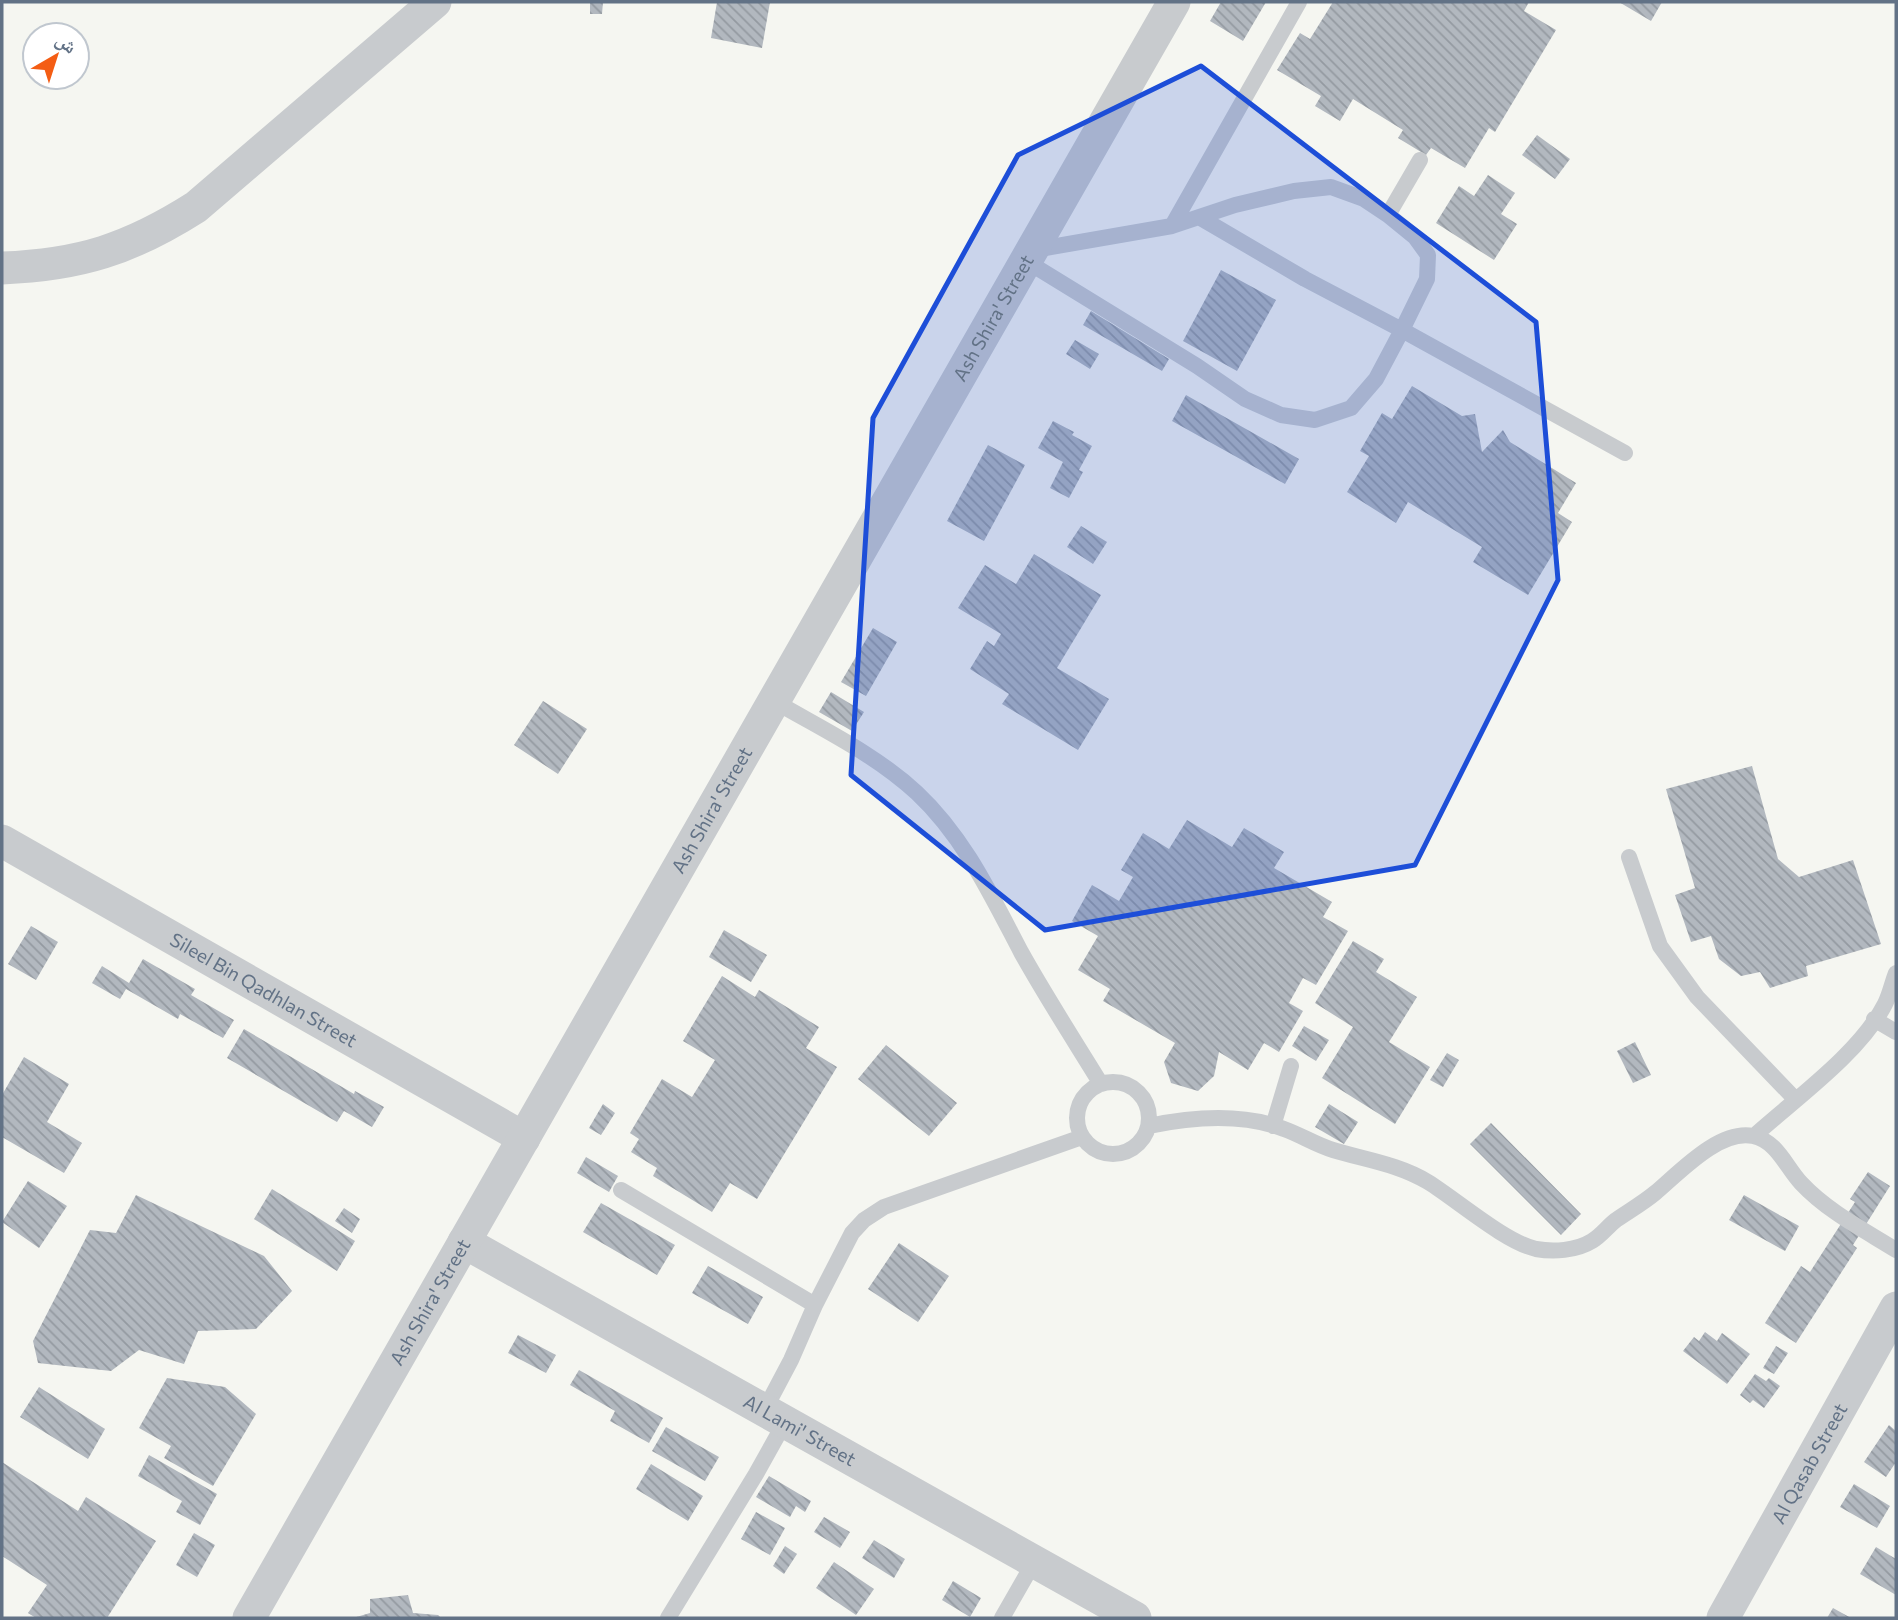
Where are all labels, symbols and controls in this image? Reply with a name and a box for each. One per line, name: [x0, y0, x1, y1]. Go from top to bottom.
north arrow: [21, 21, 91, 91]
text: ش: [51, 27, 82, 58]
street label: Ash Shira' Street: [948, 250, 1038, 385]
street label: Ash Shira' Street: [666, 742, 756, 877]
street label: Sileel Bin Qadhlan Street: [166, 927, 362, 1052]
street label: Ash Shira' Street: [384, 1234, 475, 1369]
street label: Al Lami' Street: [740, 1389, 860, 1470]
street label: Al Qasab Street: [1766, 1399, 1852, 1527]

